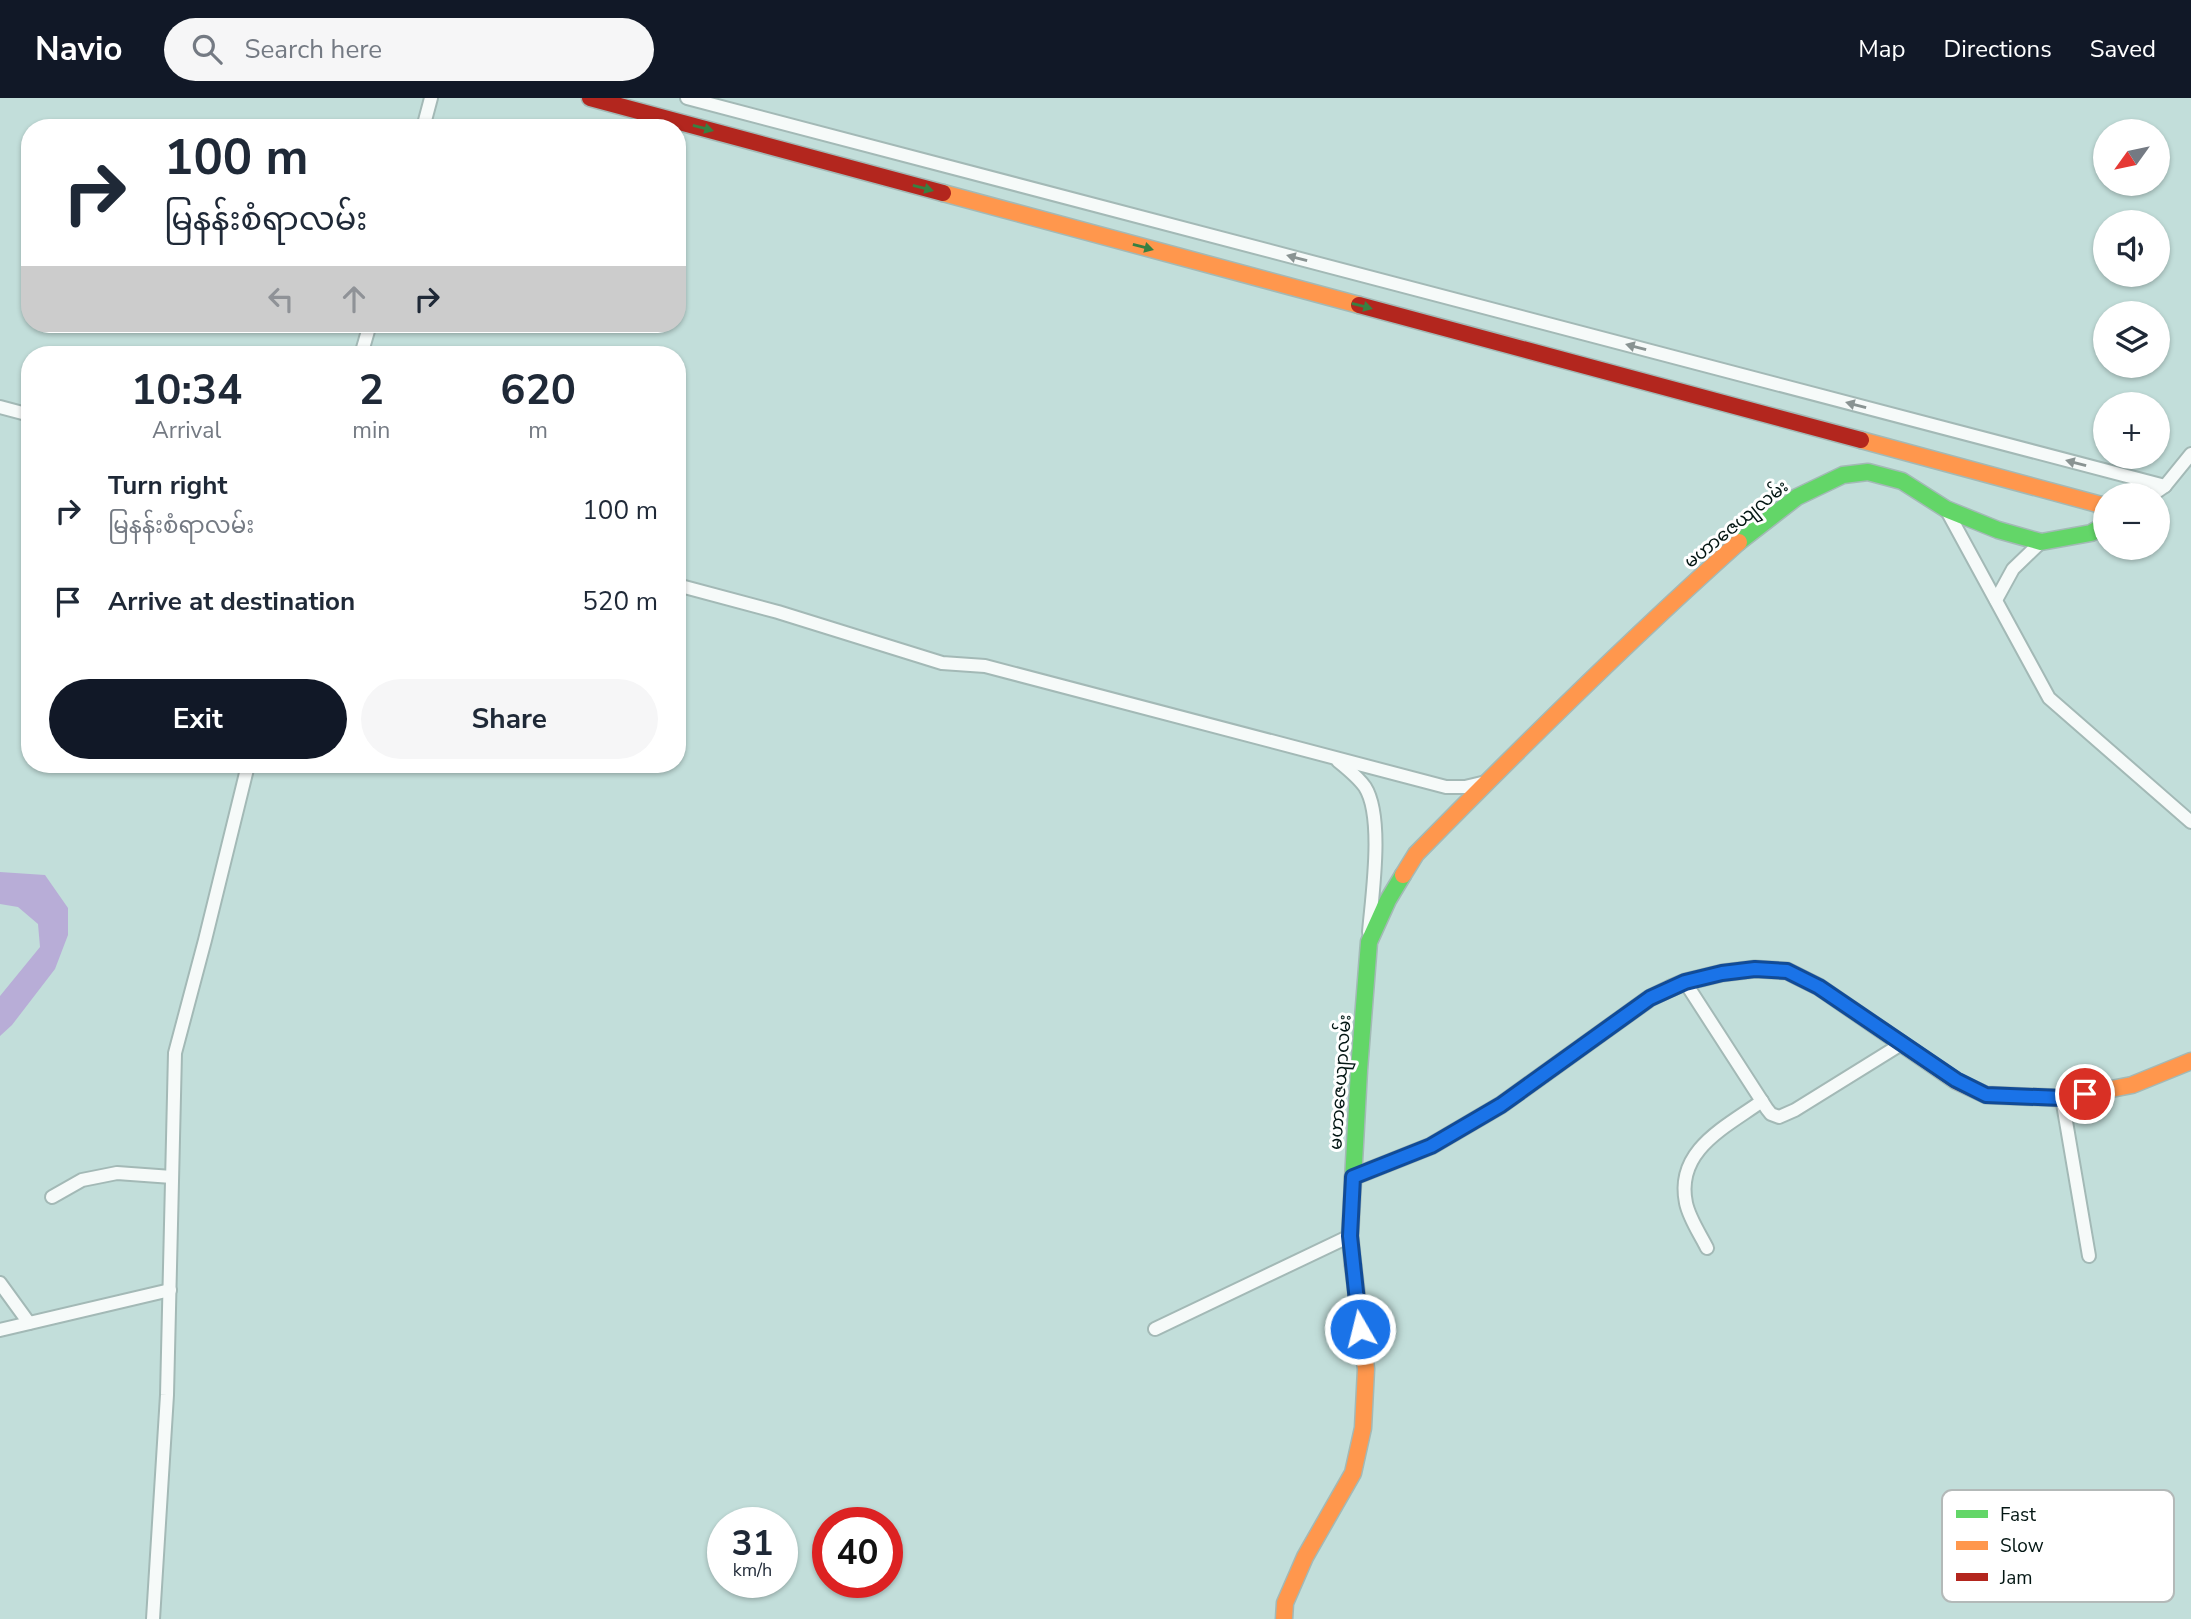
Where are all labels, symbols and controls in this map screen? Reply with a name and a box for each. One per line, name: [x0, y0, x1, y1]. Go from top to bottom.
search box: [164, 18, 654, 81]
text: Navio: [35, 27, 122, 72]
icon: search: [188, 30, 226, 68]
text: Search here: [244, 32, 382, 67]
text: Map: [1858, 33, 1905, 65]
text: Directions: [1943, 33, 2052, 65]
text: Saved: [2090, 33, 2156, 65]
north arrow: [2093, 119, 2170, 196]
map controls: [2093, 119, 2170, 560]
text: 100 m: [164, 124, 308, 191]
one-way arrow: [693, 124, 714, 134]
icon: right: [49, 147, 140, 238]
one-way arrow: [913, 183, 934, 193]
text: မြနန်းစံရာလမ်း: [164, 198, 367, 241]
button: sound: [2093, 210, 2170, 287]
one-way arrow: [1132, 242, 1154, 253]
one-way arrow: [1286, 252, 1308, 263]
icon: left: [262, 280, 300, 318]
icon: ahead: [335, 280, 373, 318]
icon: right: [408, 280, 446, 318]
one-way arrow: [1351, 301, 1373, 312]
button: layers: [2093, 301, 2170, 378]
one-way arrow: [1624, 341, 1646, 352]
text: 10:34: [131, 362, 242, 419]
text: 2: [359, 362, 384, 419]
text: 620: [500, 362, 576, 419]
button: +: [2093, 392, 2170, 469]
one-way arrow: [1844, 399, 1866, 410]
text: Arrival: [152, 415, 221, 446]
text: min: [352, 415, 390, 446]
text: m: [528, 415, 548, 446]
one-way arrow: [2065, 457, 2086, 467]
text: Turn right: [108, 468, 227, 503]
street label: မဟာဇေယျလမ်း: [1678, 474, 1795, 576]
button: −: [2093, 483, 2170, 560]
icon: right: [49, 492, 87, 530]
text: 100 m: [582, 493, 658, 528]
text: မြနန်းစံရာလမ်း: [108, 510, 254, 541]
icon: arrive: [49, 583, 87, 621]
text: Arrive at destination: [108, 584, 355, 619]
text: 520 m: [582, 584, 658, 619]
button: Exit: [49, 679, 347, 759]
button: Share: [361, 679, 658, 759]
street label: မဟာဇေယျာလမ်း: [1322, 1013, 1360, 1151]
pin: [2055, 1064, 2115, 1124]
icon: arrive: [2066, 1075, 2104, 1113]
position arrow: [1323, 1292, 1397, 1366]
legend: [1942, 1490, 2174, 1602]
text: Fast: [2000, 1502, 2036, 1528]
speed limit sign: 40: [812, 1507, 903, 1598]
text: 31: [731, 1520, 774, 1567]
text: Slow: [2000, 1533, 2044, 1559]
text: km/h: [733, 1558, 772, 1582]
text: Jam: [1999, 1565, 2033, 1591]

